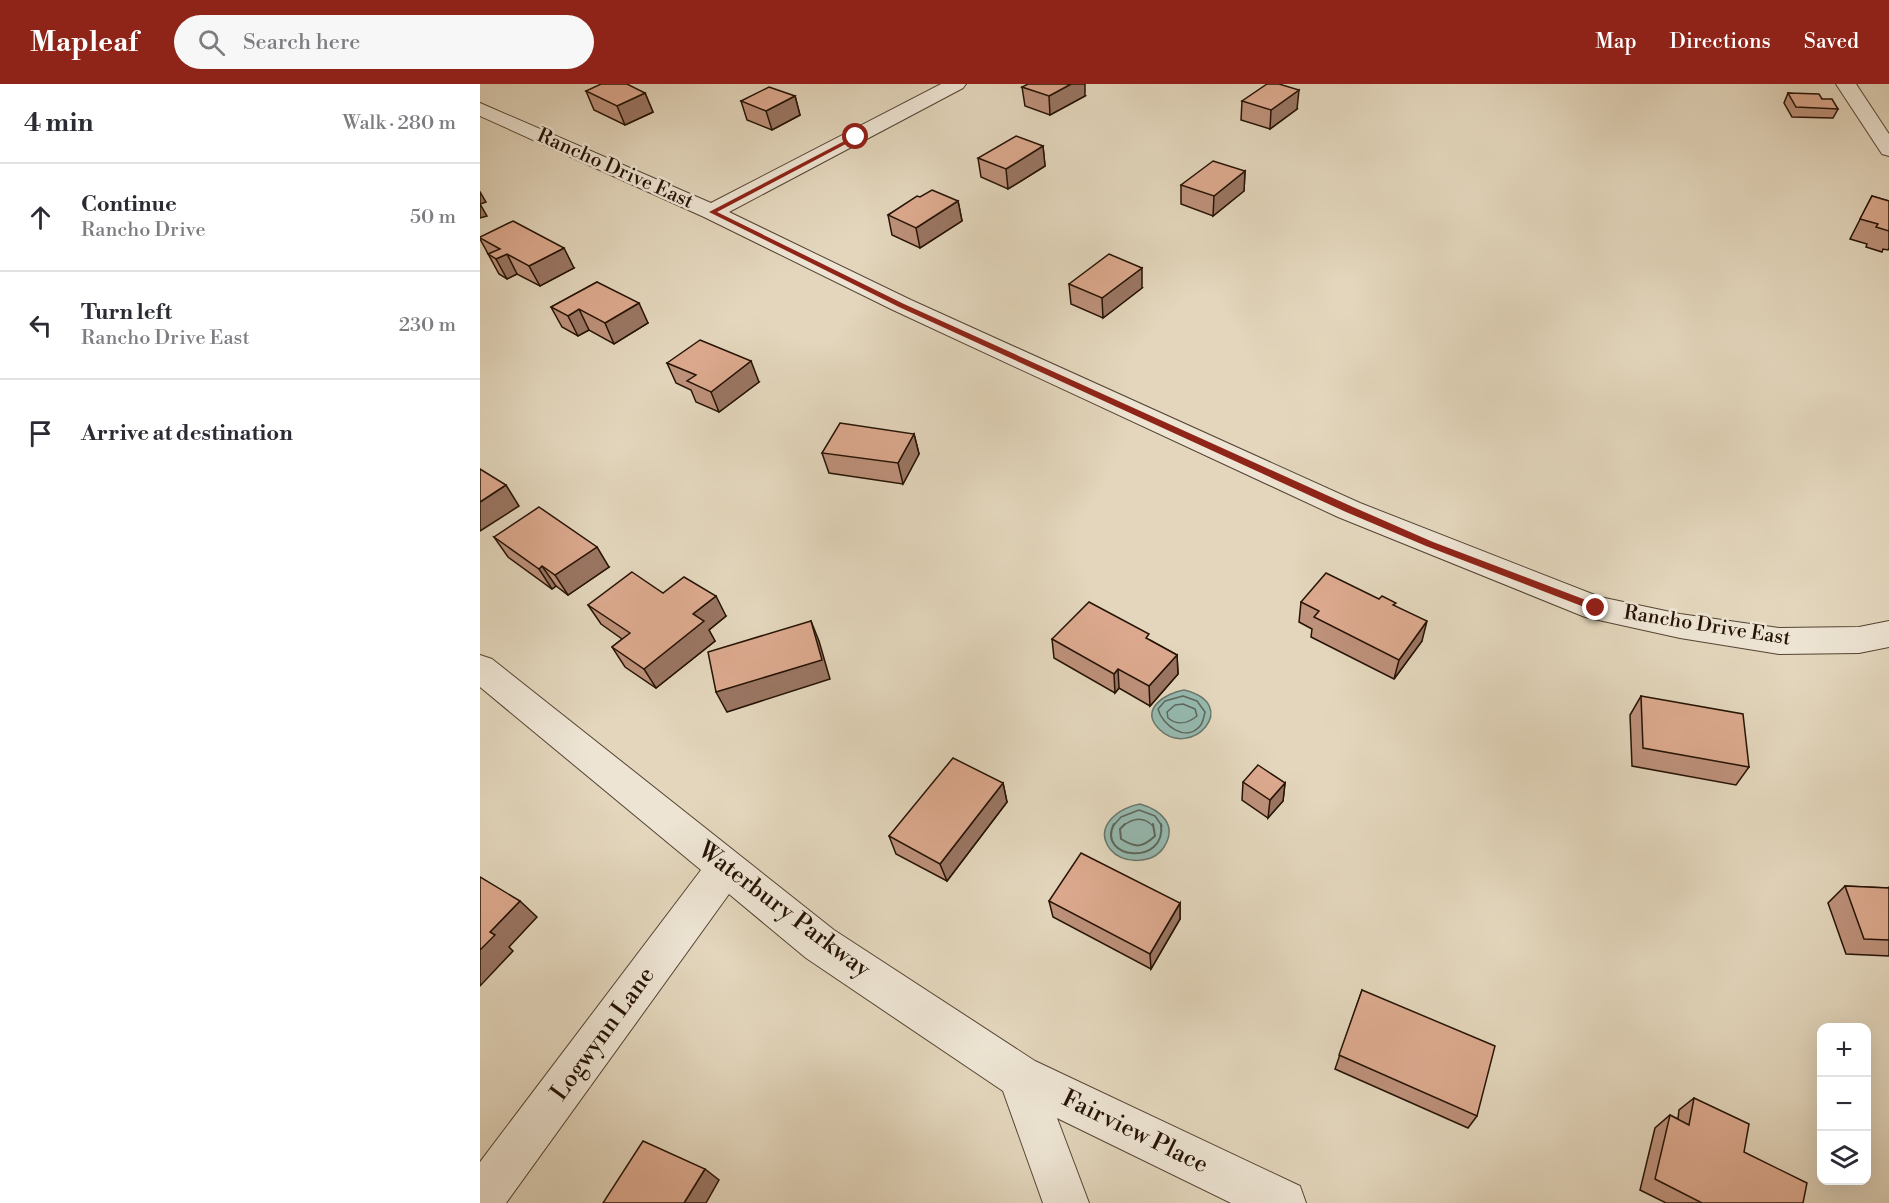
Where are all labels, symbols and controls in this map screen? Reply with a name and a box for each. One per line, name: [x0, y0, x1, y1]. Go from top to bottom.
search box: [174, 15, 594, 69]
text: Mapleaf: [30, 25, 138, 60]
icon: search: [195, 26, 228, 59]
text: Search here: [243, 29, 360, 56]
text: Map: [1595, 29, 1637, 55]
text: Directions: [1670, 29, 1771, 55]
text: Saved: [1804, 29, 1859, 55]
text: 4 min: [24, 107, 94, 139]
text: Walk · 280 m: [343, 111, 456, 136]
street label: Rancho Drive East: [533, 123, 697, 215]
route start: [842, 123, 868, 149]
text: Continue: [81, 191, 177, 218]
icon: ahead: [24, 201, 57, 234]
text: 50 m: [410, 205, 456, 230]
text: Rancho Drive: [81, 218, 205, 243]
text: Turn left: [81, 299, 172, 326]
icon: left: [24, 309, 57, 342]
text: 230 m: [399, 313, 456, 338]
text: Rancho Drive East: [81, 326, 250, 351]
icon: arrive: [24, 417, 57, 450]
text: Arrive at destination: [81, 420, 293, 447]
route end: [1582, 594, 1608, 620]
street label: Rancho Drive East: [1622, 600, 1792, 652]
street label: Waterbury Parkway: [691, 835, 876, 985]
street label: Logwynn Lane: [544, 961, 662, 1107]
map controls: [1817, 1023, 1871, 1185]
button: +: [1817, 1023, 1871, 1077]
button: −: [1817, 1077, 1871, 1131]
street label: Fairview Place: [1057, 1084, 1213, 1180]
button: layers: [1817, 1131, 1871, 1185]

